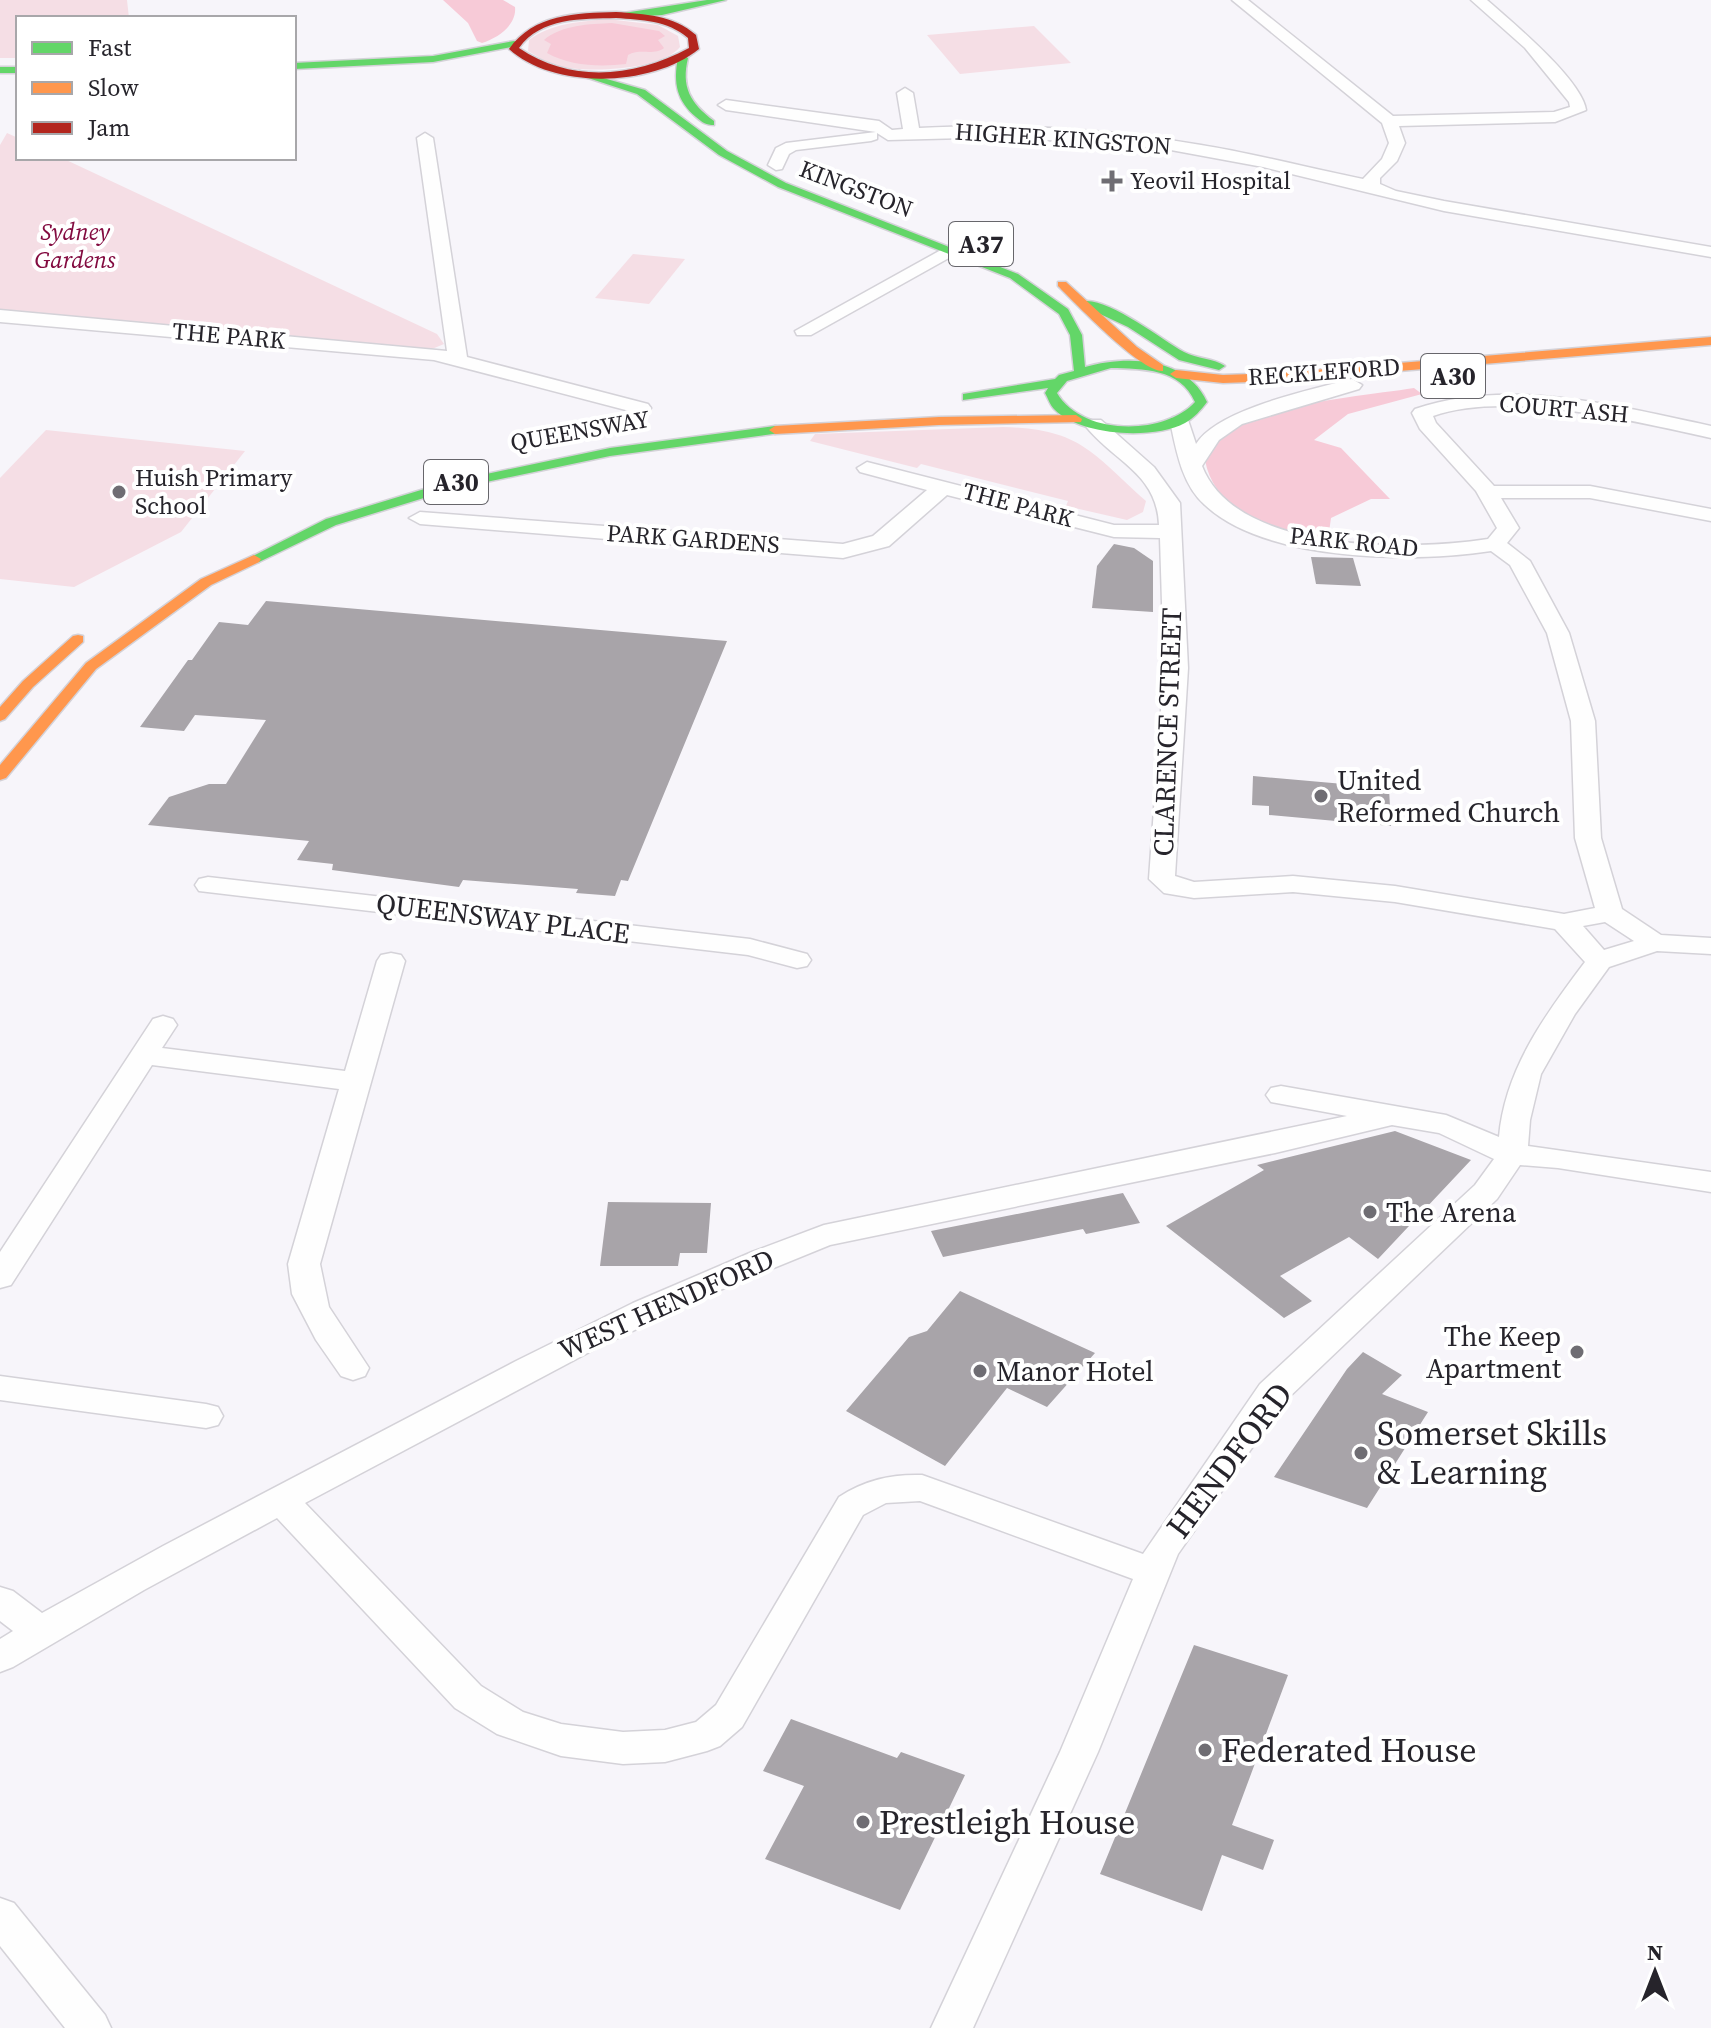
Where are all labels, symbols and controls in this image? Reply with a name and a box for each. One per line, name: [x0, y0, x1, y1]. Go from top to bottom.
legend: [16, 16, 296, 160]
text: Fast: [88, 31, 132, 64]
text: Slow: [88, 71, 139, 104]
text: Jam: [87, 111, 130, 144]
street label: HIGHER KINGSTON: [954, 114, 1172, 163]
street label: KINGSTON: [795, 152, 918, 225]
place label: Yeovil Hospital: [1130, 164, 1291, 197]
marker: Yeovil Hospital: [1101, 170, 1123, 192]
park label: Sydney Gardens: [35, 215, 116, 276]
road number: A37: [949, 222, 1013, 266]
street label: THE PARK: [171, 314, 287, 357]
street label: RECKLEFORD: [1247, 350, 1401, 393]
road number: A30: [1421, 354, 1485, 398]
street label: COURT ASH: [1498, 386, 1630, 431]
street label: QUEENSWAY: [508, 402, 652, 459]
road number: A30: [424, 460, 488, 504]
place label: Huish Primary School: [135, 461, 293, 522]
street label: THE PARK: [959, 474, 1077, 535]
marker: Huish Primary School: [110, 483, 128, 501]
street label: PARK GARDENS: [605, 516, 781, 561]
street label: PARK ROAD: [1288, 518, 1420, 565]
street label: CLARENCE STREET: [1144, 607, 1190, 857]
place label: United Reformed Church: [1337, 761, 1560, 831]
marker: United Reformed Church: [1312, 787, 1330, 805]
street label: QUEENSWAY PLACE: [374, 884, 632, 952]
place label: The Arena: [1386, 1193, 1517, 1231]
marker: The Arena: [1361, 1203, 1379, 1221]
street label: WEST HENDFORD: [552, 1239, 780, 1369]
place label: The Keep Apartment: [1426, 1317, 1562, 1387]
marker: The Keep Apartment: [1568, 1343, 1586, 1361]
place label: Manor Hotel: [996, 1352, 1154, 1390]
marker: Manor Hotel: [971, 1362, 989, 1380]
street label: HENDFORD: [1155, 1373, 1303, 1547]
place label: Somerset Skills & Learning: [1377, 1410, 1607, 1495]
marker: Somerset Skills & Learning: [1352, 1444, 1370, 1462]
place label: Federated House: [1221, 1727, 1477, 1773]
marker: Federated House: [1196, 1741, 1214, 1759]
place label: Prestleigh House: [879, 1799, 1135, 1845]
marker: Prestleigh House: [854, 1813, 872, 1831]
north arrow: [1615, 1932, 1695, 2012]
text: N: [1647, 1937, 1663, 1967]

